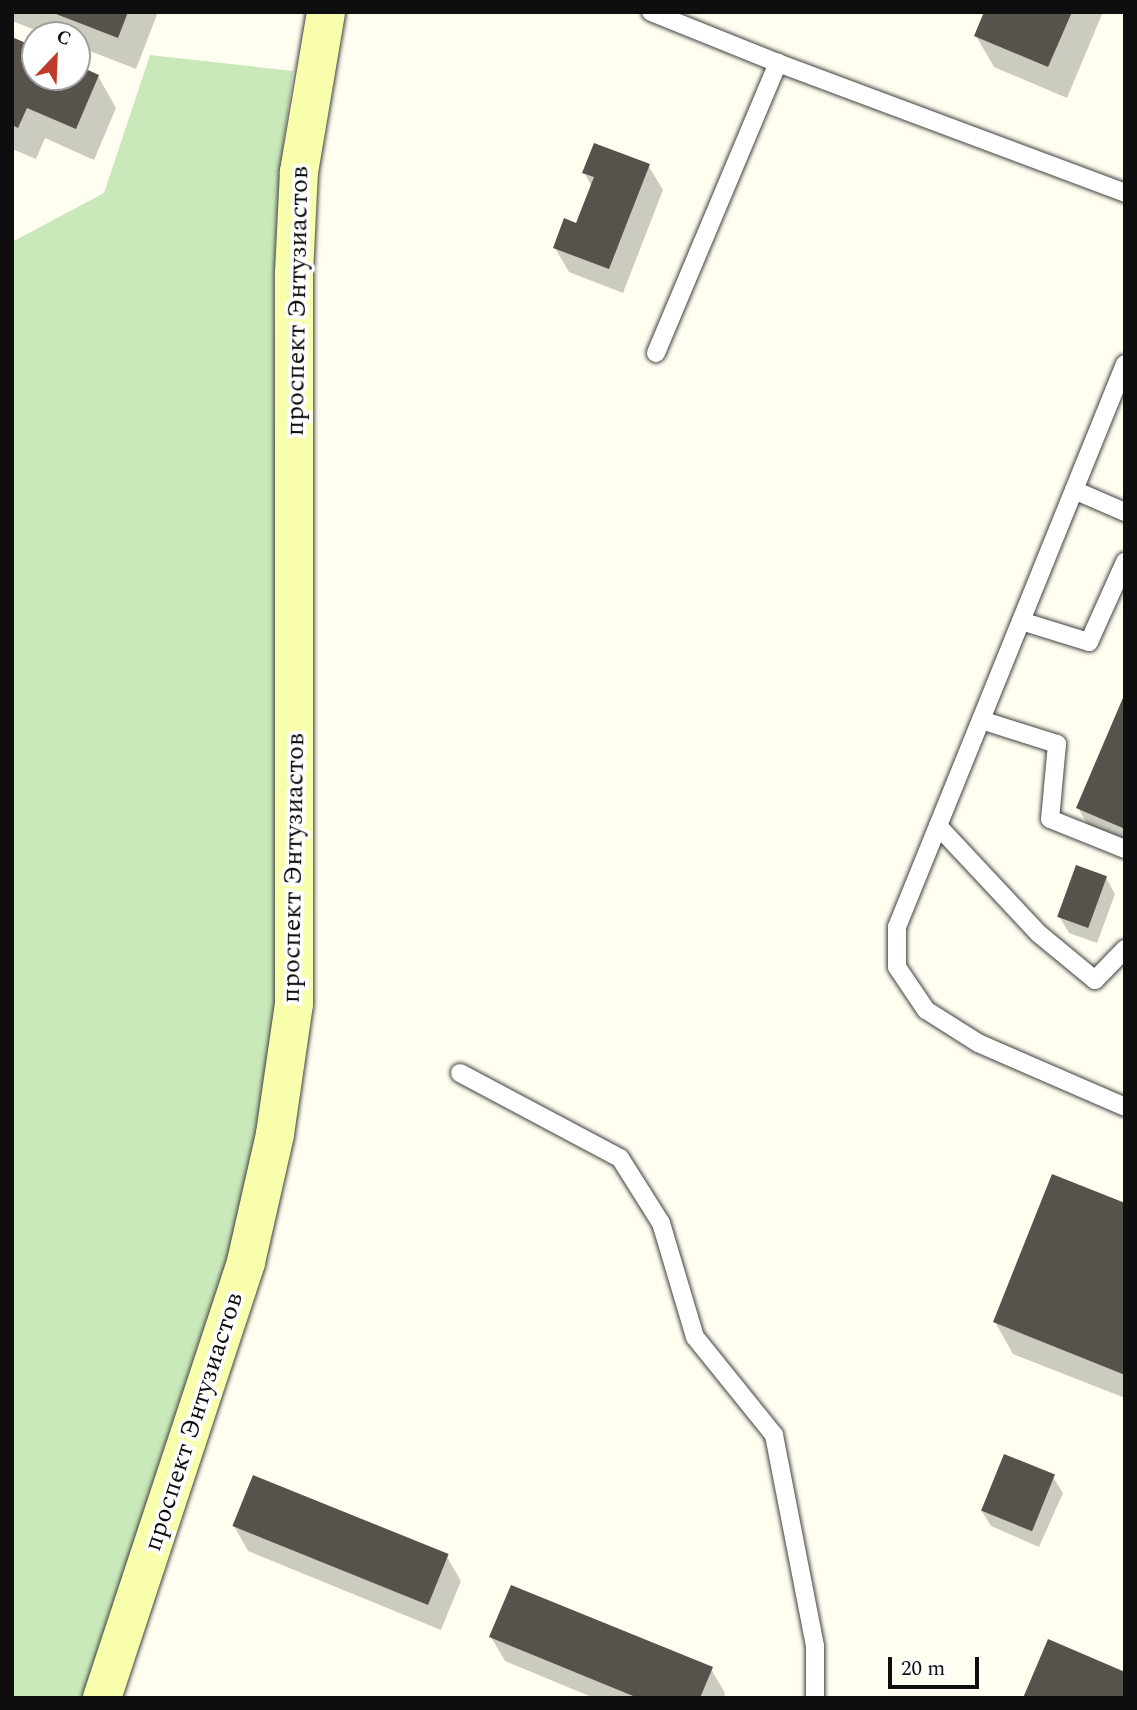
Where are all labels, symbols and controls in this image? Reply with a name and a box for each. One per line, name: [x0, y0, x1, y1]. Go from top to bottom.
north arrow: [21, 21, 91, 91]
text: С: [52, 22, 75, 54]
street label: проспект Энтузиастов: [280, 166, 316, 436]
street label: проспект Энтузиастов: [276, 733, 312, 1003]
street label: проспект Энтузиастов: [137, 1289, 251, 1555]
scale bar: [892, 1644, 983, 1688]
text: 20 m: [901, 1653, 945, 1685]

